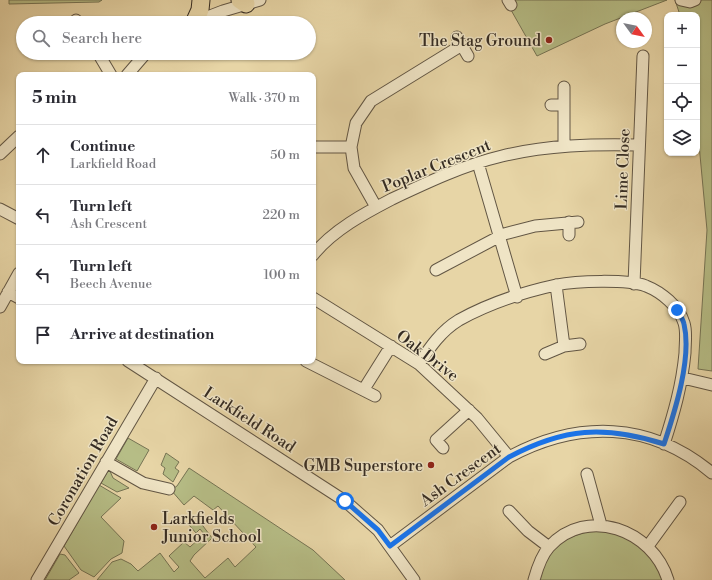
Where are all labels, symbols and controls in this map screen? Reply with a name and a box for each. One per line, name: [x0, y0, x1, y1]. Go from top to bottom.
north arrow: [616, 12, 652, 48]
map controls: [664, 12, 700, 156]
button: +: [664, 12, 700, 48]
search box: [16, 16, 316, 60]
icon: search: [30, 27, 52, 49]
text: Search here: [62, 29, 142, 48]
place label: The Stag Ground: [419, 31, 541, 51]
marker: The Stag Ground: [544, 35, 554, 45]
button: −: [664, 48, 700, 84]
button: locate: [664, 84, 700, 120]
text: 5 min: [32, 87, 77, 109]
text: Walk · 370 m: [228, 90, 300, 106]
button: layers: [664, 120, 700, 156]
street label: Lime Close: [612, 128, 634, 210]
street label: Poplar Crescent: [379, 135, 494, 197]
text: Continue: [70, 137, 135, 156]
icon: ahead: [32, 144, 54, 166]
text: 50 m: [270, 147, 300, 163]
text: Larkfield Road: [70, 156, 156, 172]
text: Turn left: [70, 197, 132, 216]
icon: left: [32, 204, 54, 226]
text: 220 m: [262, 207, 300, 223]
text: Ash Crescent: [70, 216, 147, 232]
text: Turn left: [70, 257, 132, 276]
icon: left: [32, 264, 54, 286]
text: 100 m: [264, 267, 300, 283]
text: Beech Avenue: [70, 276, 152, 292]
route end: [668, 301, 686, 319]
icon: arrive: [32, 324, 54, 346]
text: Arrive at destination: [70, 325, 214, 344]
street label: Oak Drive: [392, 326, 463, 386]
street label: Larkfield Road: [200, 383, 299, 457]
street label: Coronation Road: [43, 413, 122, 530]
street label: Ash Crescent: [415, 439, 505, 511]
place label: GMB Superstore: [304, 456, 423, 476]
marker: GMB Superstore: [426, 460, 436, 470]
route start: [336, 492, 354, 510]
place label: Larkfields Junior School: [161, 509, 262, 547]
marker: Larkfields Junior School: [149, 522, 159, 532]

